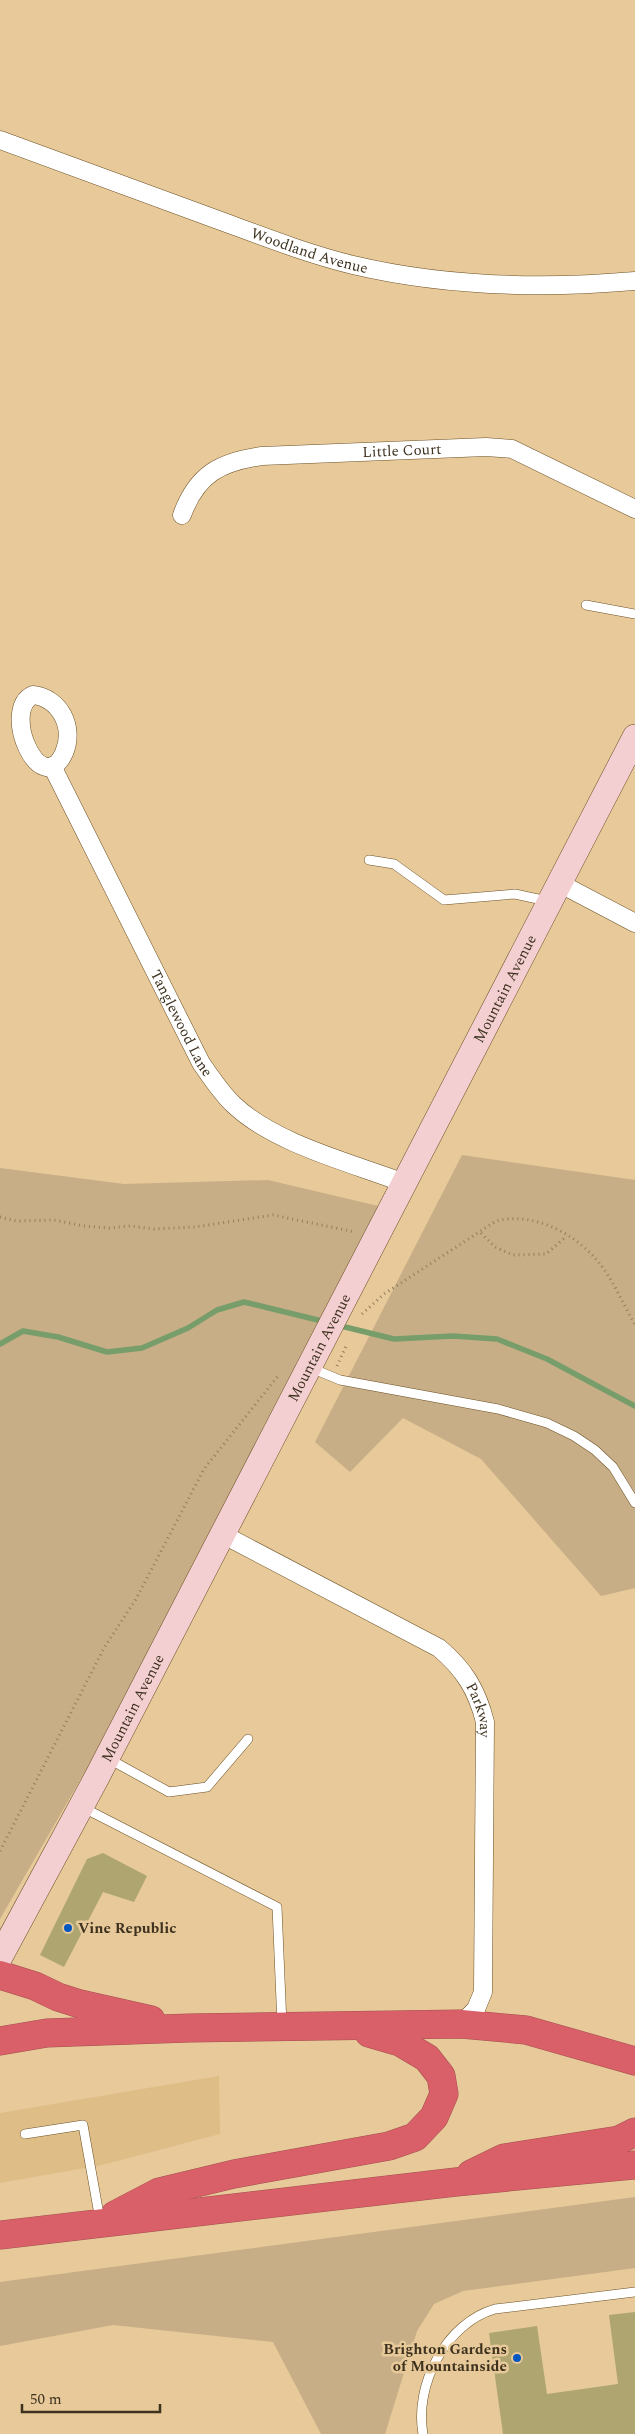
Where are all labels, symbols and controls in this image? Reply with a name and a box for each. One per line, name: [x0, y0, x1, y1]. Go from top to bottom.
street label: Woodland Avenue: [248, 222, 370, 280]
street label: Little Court: [362, 438, 442, 464]
street label: Mountain Avenue: [468, 931, 543, 1047]
street label: Tanglewood Lane: [144, 966, 218, 1082]
street label: Mountain Avenue: [282, 1290, 357, 1406]
street label: Mountain Avenue: [95, 1650, 171, 1767]
street label: Parkway: [459, 1678, 496, 1738]
place label: Vine Republic: [78, 1917, 176, 1940]
marker: Vine Republic: [62, 1922, 74, 1934]
place label: Brighton Gardens of Mountainside: [383, 2338, 507, 2378]
marker: Brighton Gardens of Mountainside: [511, 2352, 523, 2364]
scale bar: [22, 2382, 160, 2414]
text: 50 m: [30, 2388, 62, 2411]

